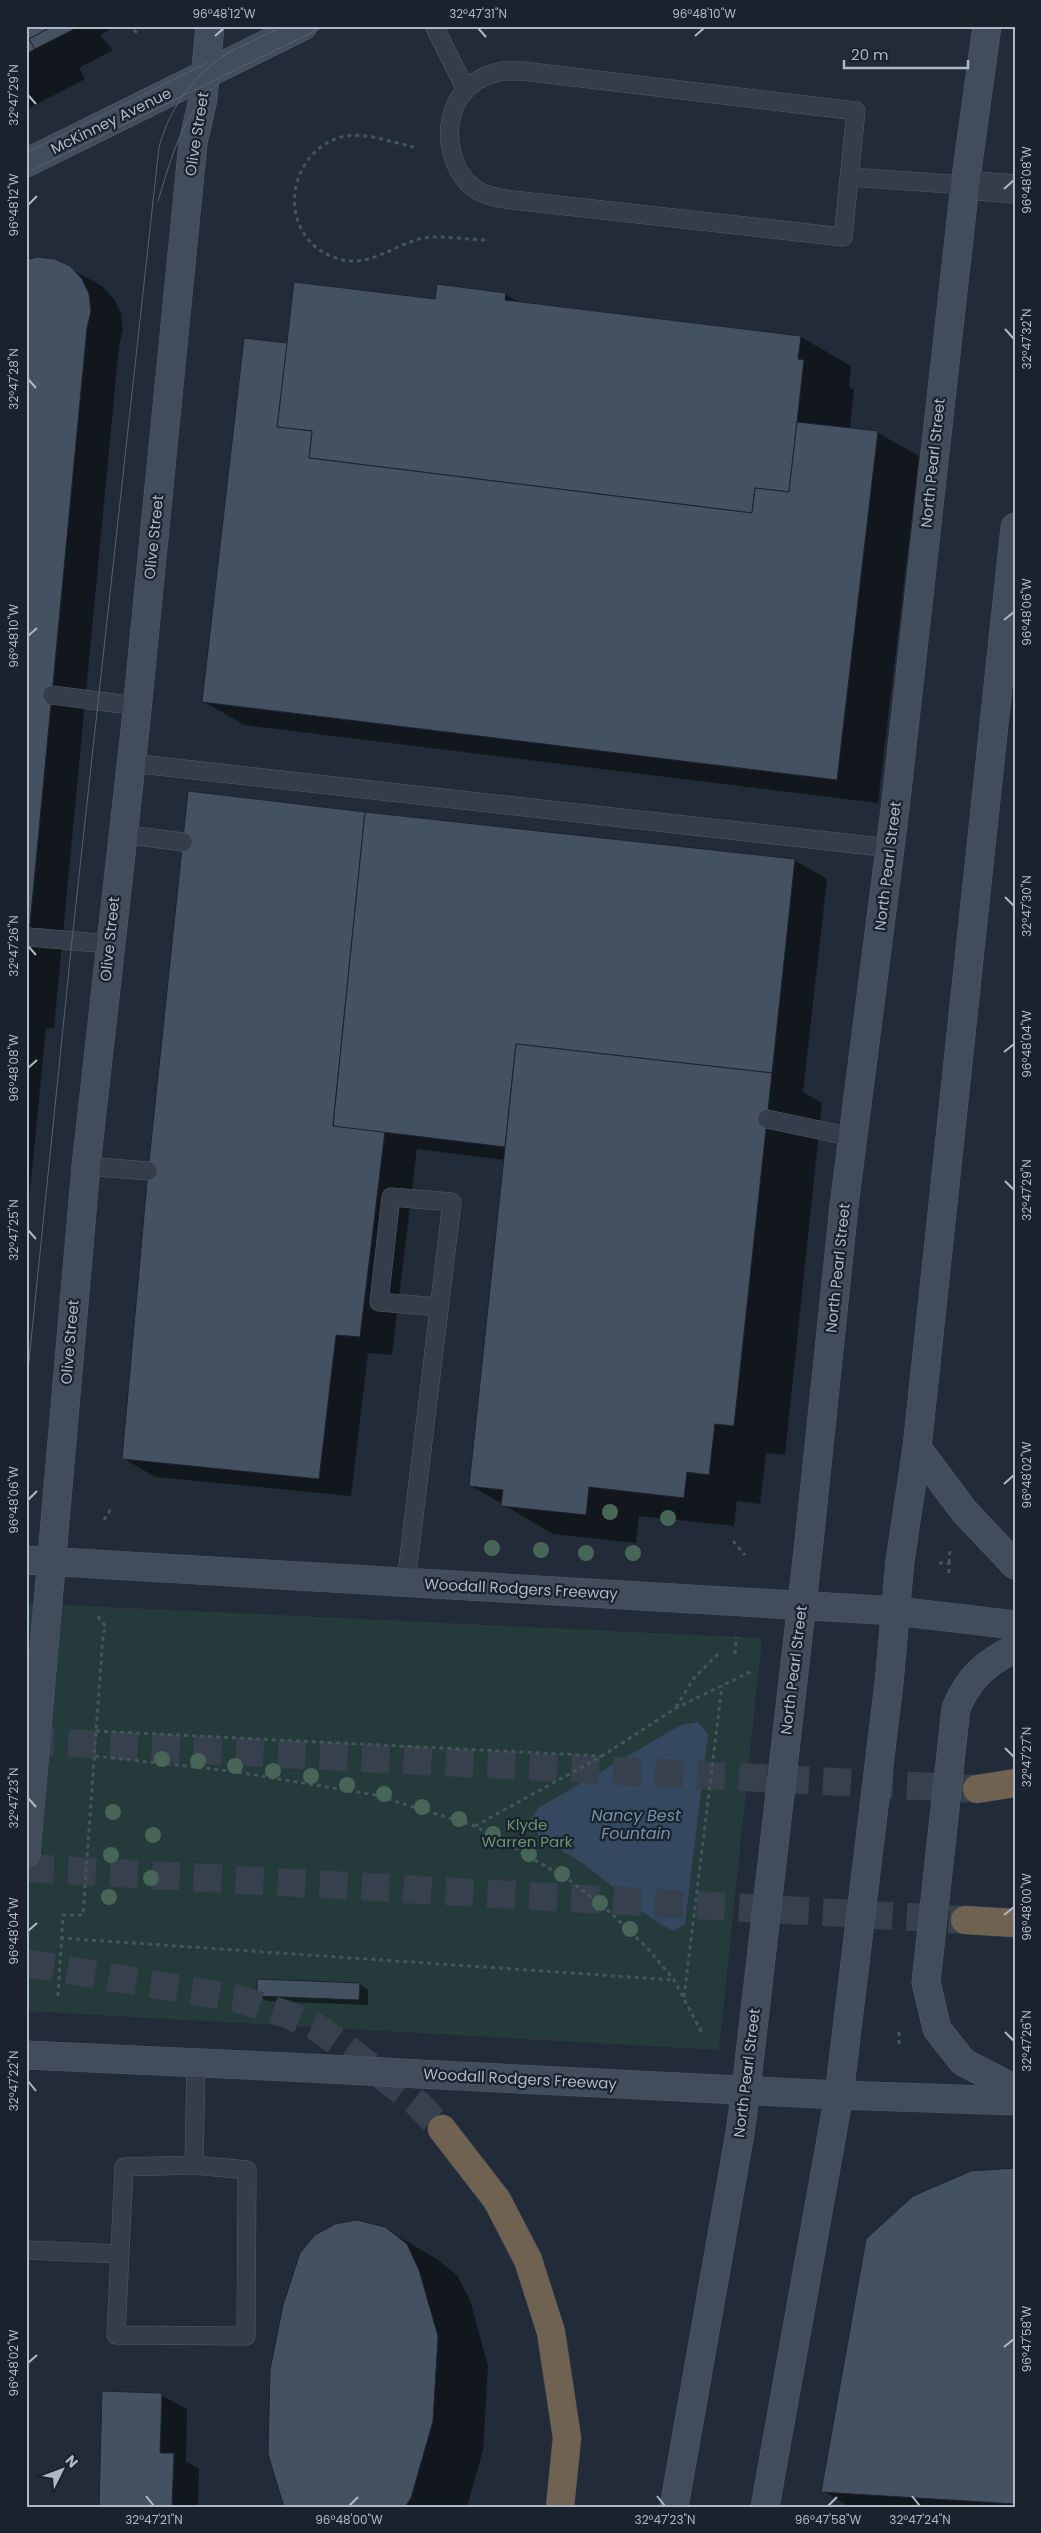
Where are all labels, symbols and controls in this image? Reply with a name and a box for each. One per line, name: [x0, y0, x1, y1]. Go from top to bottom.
text: 96°48'12"W: [192, 5, 256, 22]
text: 32°47'31"N: [449, 5, 507, 22]
text: 96°48'10"W: [672, 5, 736, 22]
scale bar: [844, 38, 967, 70]
text: 20 m: [851, 44, 889, 65]
text: 32°47'29"N: [5, 64, 22, 126]
street label: McKinney Avenue: [47, 82, 175, 159]
street label: Olive Street: [180, 90, 214, 177]
text: 96°48'08"W: [1018, 146, 1035, 214]
text: 96°48'12"W: [5, 173, 22, 237]
text: 32°47'32"N: [1018, 309, 1035, 369]
text: 32°47'28"N: [5, 348, 22, 410]
street label: North Pearl Street: [915, 397, 950, 529]
street label: Olive Street: [139, 494, 168, 580]
text: 96°48'06"W: [1018, 578, 1035, 646]
text: 96°48'10"W: [5, 604, 22, 668]
street label: North Pearl Street: [869, 800, 906, 932]
text: 32°47'30"N: [1018, 875, 1035, 937]
street label: Olive Street: [95, 896, 124, 982]
text: 32°47'26"N: [5, 915, 22, 977]
text: 96°48'04"W: [1018, 1010, 1035, 1078]
text: 96°48'08"W: [5, 1034, 22, 1102]
text: 32°47'29"N: [1018, 1159, 1035, 1221]
text: 32°47'25"N: [5, 1199, 22, 1261]
street label: North Pearl Street: [820, 1202, 855, 1334]
street label: Olive Street: [55, 1299, 84, 1385]
text: 96°48'02"W: [1018, 1441, 1035, 1508]
text: 96°48'06"W: [5, 1466, 22, 1534]
street label: Woodall Rodgers Freeway: [424, 1573, 619, 1604]
street label: North Pearl Street: [775, 1604, 812, 1736]
text: 32°47'27"N: [1018, 1727, 1035, 1787]
text: 32°47'23"N: [5, 1768, 22, 1828]
water label: Nancy Best Fountain: [591, 1804, 682, 1845]
park label: Klyde Warren Park: [481, 1814, 573, 1852]
text: 96°48'00"W: [1018, 1873, 1035, 1941]
text: 96°48'04"W: [5, 1897, 22, 1965]
street label: North Pearl Street: [728, 2007, 765, 2139]
text: 32°47'26"N: [1018, 2010, 1035, 2072]
text: 32°47'22"N: [5, 2051, 22, 2111]
street label: Woodall Rodgers Freeway: [423, 2063, 618, 2094]
text: 96°47'58"W: [1018, 2305, 1035, 2372]
text: 96°48'02"W: [5, 2329, 22, 2396]
north arrow: [38, 2446, 88, 2496]
text: N: [61, 2451, 83, 2472]
text: 32°47'21"N: [125, 2511, 183, 2528]
text: 96°48'00"W: [315, 2511, 383, 2528]
text: 32°47'23"N: [635, 2511, 695, 2528]
text: 96°47'58"W: [795, 2511, 862, 2528]
text: 32°47'24"N: [889, 2511, 951, 2528]

